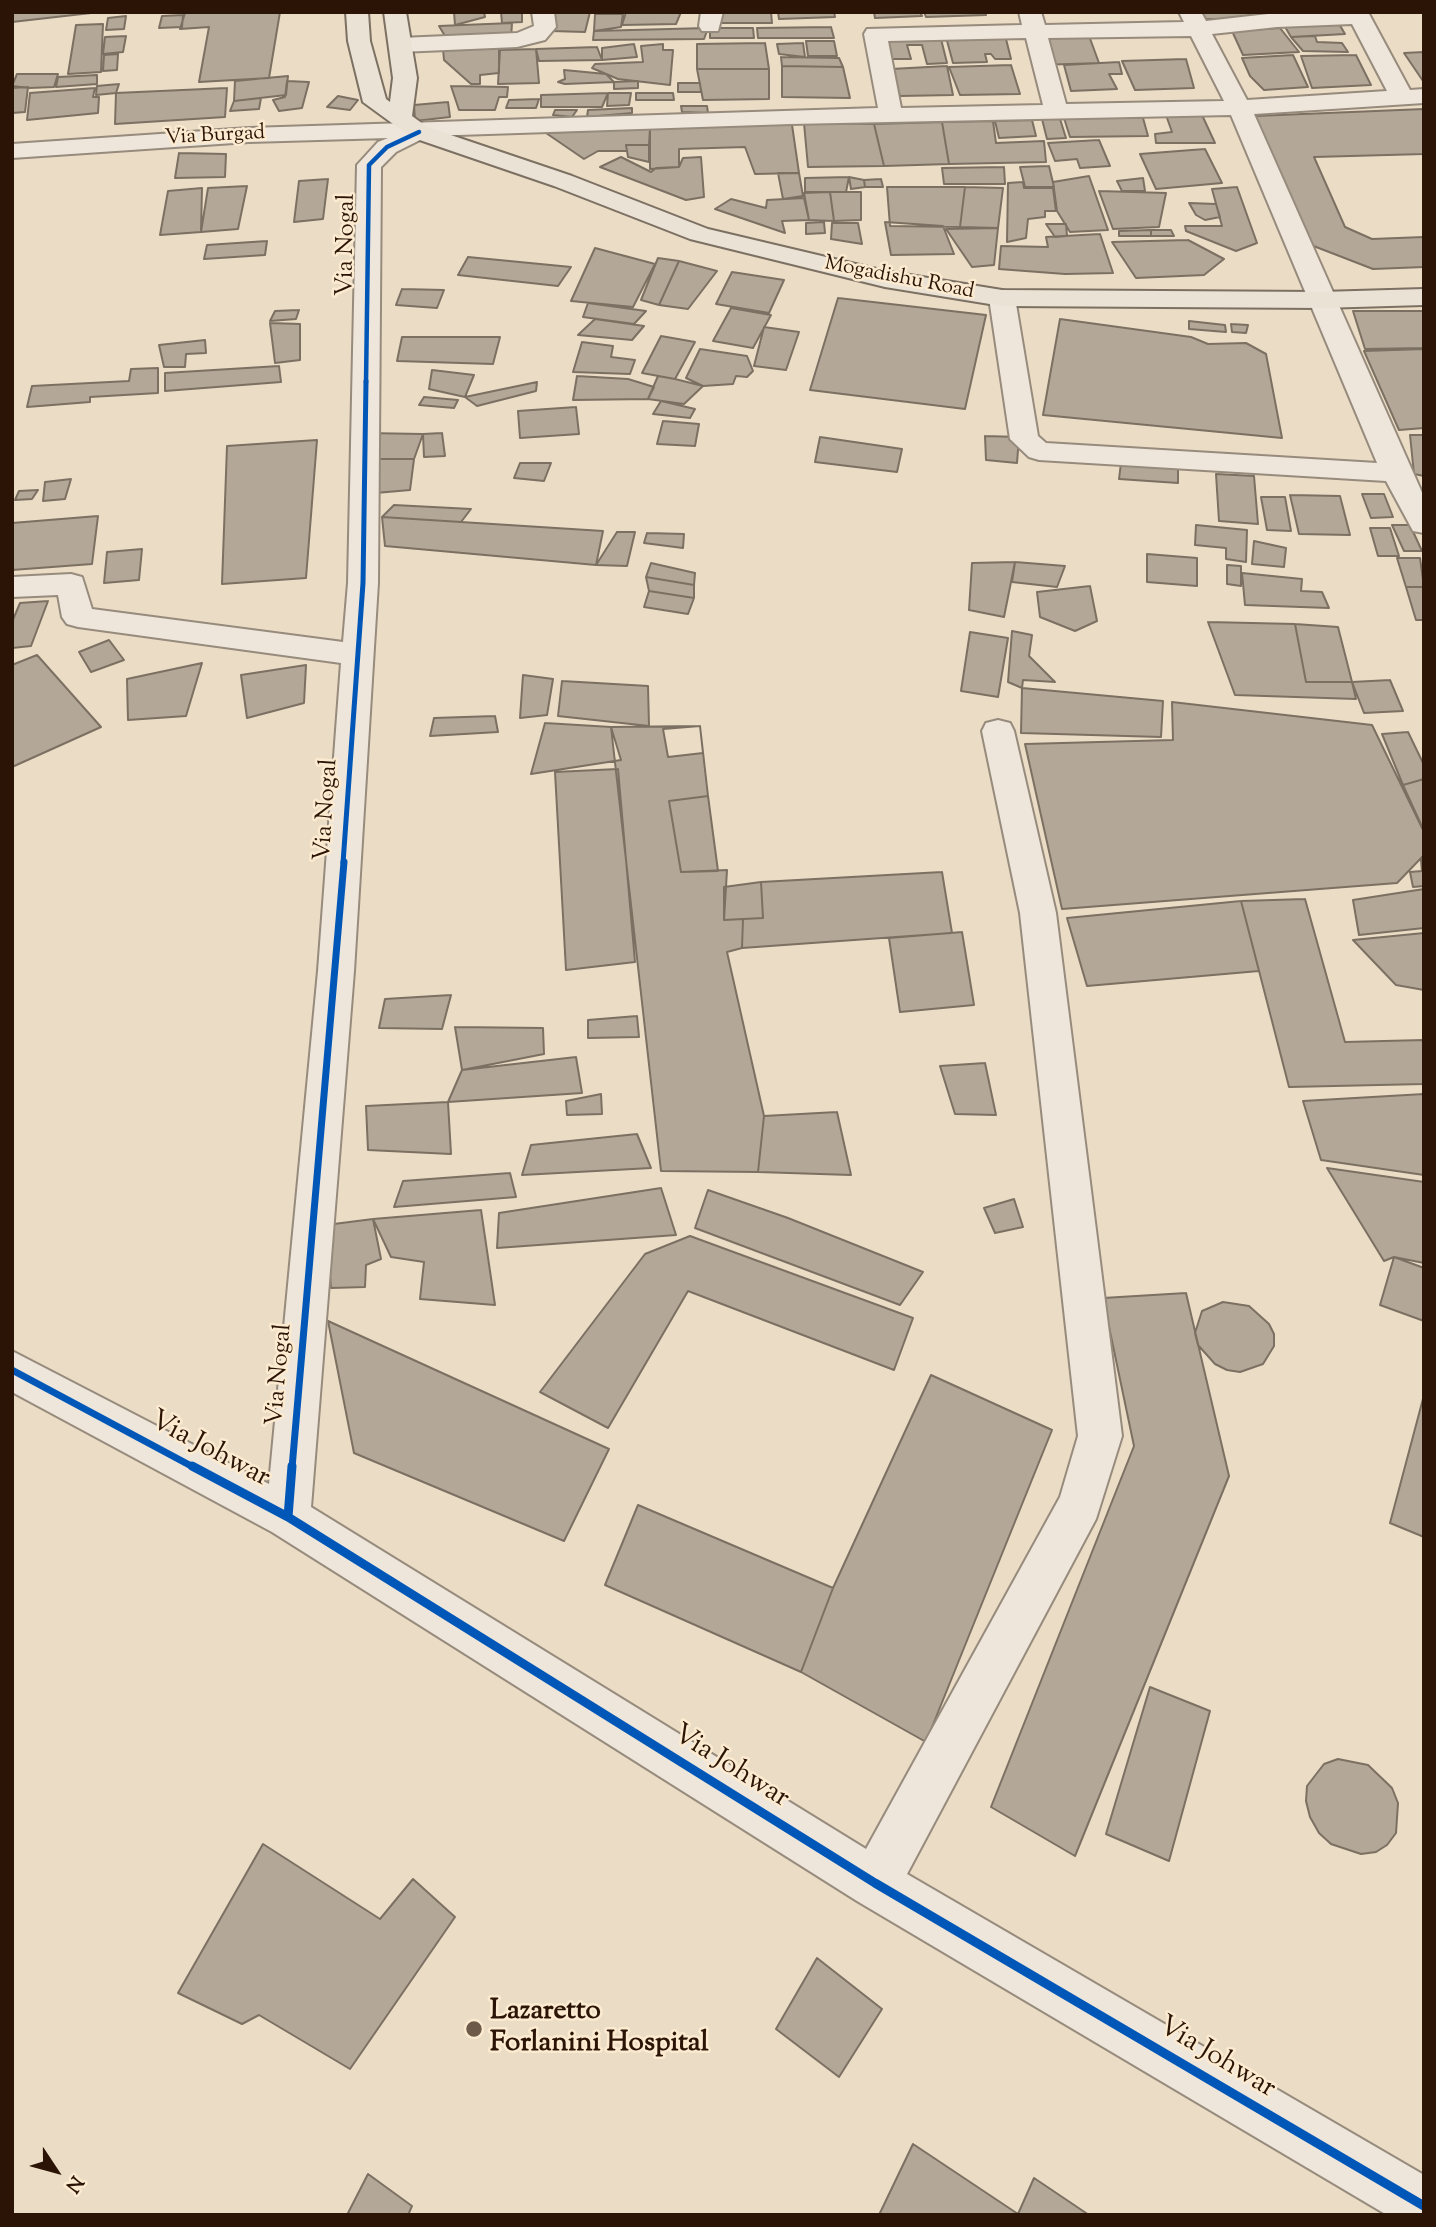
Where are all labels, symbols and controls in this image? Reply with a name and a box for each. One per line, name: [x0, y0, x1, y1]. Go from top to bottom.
street label: Via Burgad: [164, 122, 266, 152]
street label: Via Nogal: [333, 194, 363, 296]
street label: Mogadishu Road: [822, 252, 976, 306]
street label: Via Nogal: [310, 758, 346, 862]
street label: Via Nogal: [262, 1323, 300, 1427]
street label: Via Johwar: [143, 1405, 275, 1497]
street label: Via Johwar: [665, 1719, 795, 1817]
place label: Lazaretto Forlanini Hospital: [490, 1996, 709, 2062]
street label: Via Johwar: [1151, 2011, 1281, 2107]
marker: Lazaretto Forlanini Hospital: [464, 2019, 484, 2039]
north arrow: [21, 2136, 91, 2206]
text: N: [58, 2170, 89, 2198]

